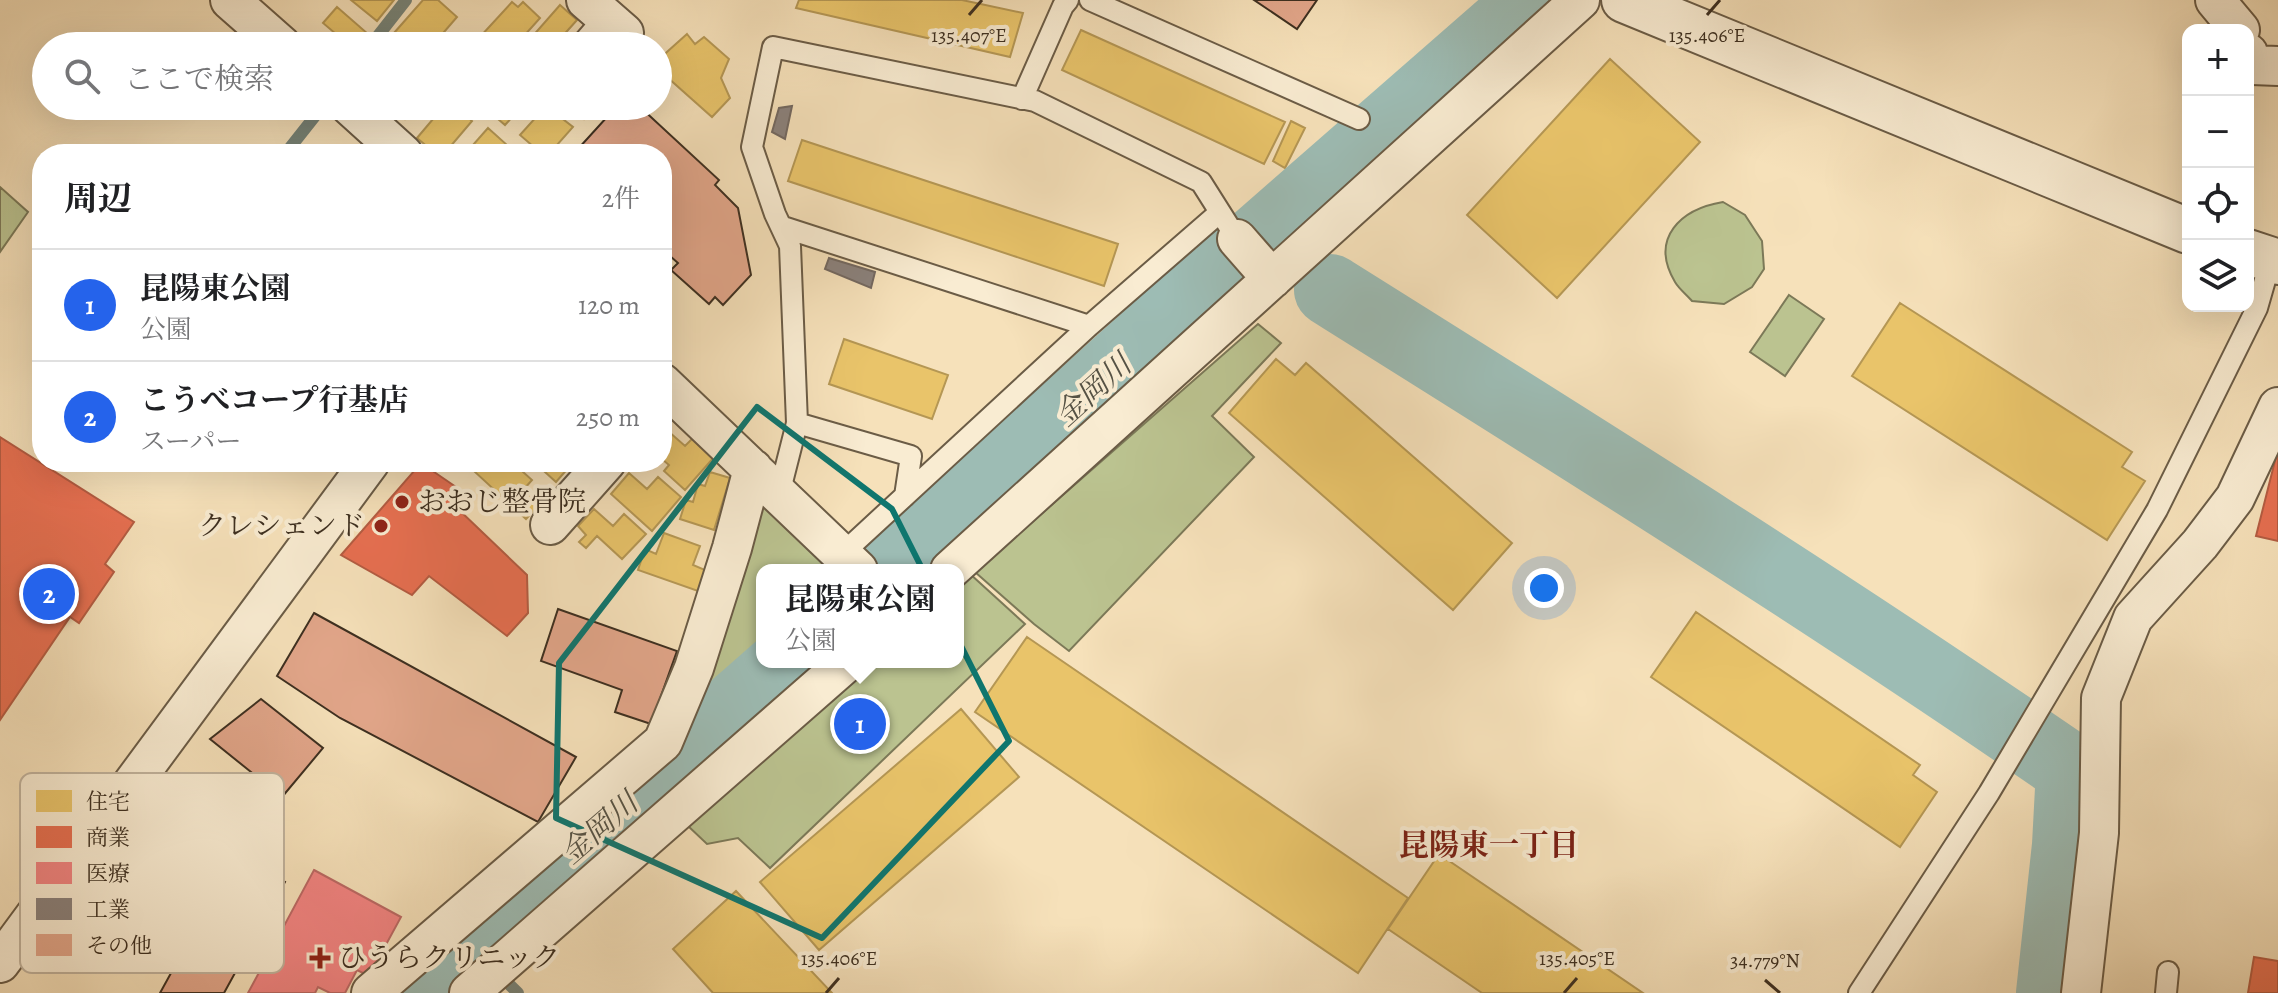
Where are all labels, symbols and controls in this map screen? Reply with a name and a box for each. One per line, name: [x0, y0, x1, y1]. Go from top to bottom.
text: 135.407°E: [931, 22, 1007, 49]
text: 135.406°E: [1669, 22, 1745, 49]
map controls: [2182, 24, 2254, 312]
button: +: [2182, 24, 2254, 96]
search box: [32, 32, 672, 120]
icon: search: [60, 54, 104, 98]
text: ここで検索: [124, 59, 274, 99]
button: −: [2182, 96, 2254, 168]
button: locate: [2182, 168, 2254, 240]
text: 周辺: [64, 175, 132, 222]
text: 2件: [602, 181, 640, 216]
button: layers: [2182, 240, 2254, 312]
text: 昆陽東公園: [140, 268, 290, 308]
text: 1: [85, 288, 95, 323]
text: 120 m: [578, 288, 640, 323]
text: 公園: [140, 312, 192, 347]
water label: 金岡川: [1046, 343, 1142, 435]
text: こうべコープ行基店: [140, 380, 409, 420]
text: 2: [84, 400, 96, 435]
text: 250 m: [576, 400, 640, 435]
text: スーパー: [140, 424, 241, 459]
place label: おおじ整骨院: [418, 483, 586, 521]
marker: おおじ整骨院: [393, 493, 411, 511]
place label: クレシェンド: [198, 507, 365, 545]
marker: クレシェンド: [372, 517, 390, 535]
pin: 2: [23, 564, 75, 624]
popup: [756, 564, 964, 668]
your location: [1524, 568, 1564, 608]
text: 昆陽東公園: [785, 579, 935, 619]
text: 公園: [785, 623, 837, 658]
pin: 1: [834, 694, 886, 754]
legend: [20, 773, 284, 973]
water label: 金岡川: [552, 781, 648, 873]
text: 住宅: [86, 787, 130, 817]
text: 商業: [86, 823, 130, 853]
district label: 昆陽東一丁目: [1399, 825, 1579, 865]
text: 医療: [86, 859, 130, 889]
text: 工業: [86, 895, 130, 925]
text: その他: [86, 931, 152, 961]
place label: ひうらクリニック: [338, 939, 560, 977]
text: 135.406°E: [801, 945, 877, 972]
text: 135.405°E: [1539, 945, 1615, 972]
marker: ひうらクリニック: [309, 947, 331, 969]
text: 34.779°N: [1730, 947, 1800, 974]

